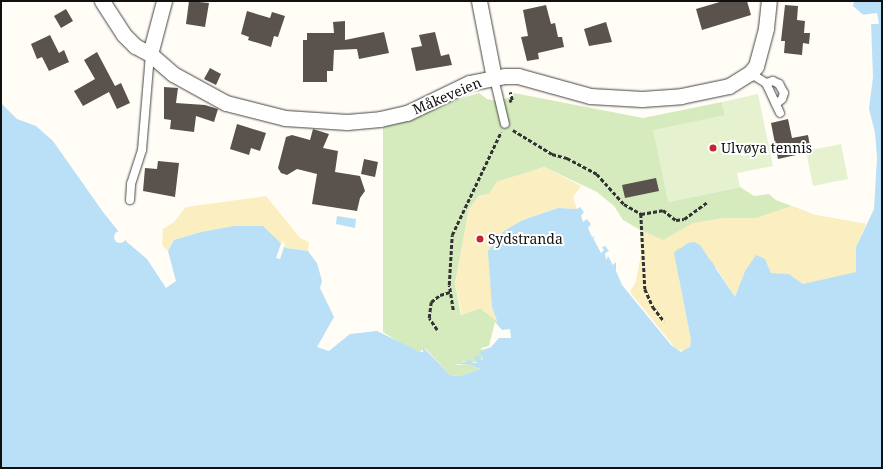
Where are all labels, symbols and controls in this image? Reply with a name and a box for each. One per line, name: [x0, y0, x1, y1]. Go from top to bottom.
street label: Måkeveien: [410, 74, 484, 118]
place label: Ulvøya tennis: [721, 140, 812, 156]
marker: Ulvøya tennis: [708, 143, 718, 153]
place label: Sydstranda: [488, 231, 563, 247]
marker: Sydstranda: [475, 234, 485, 244]

